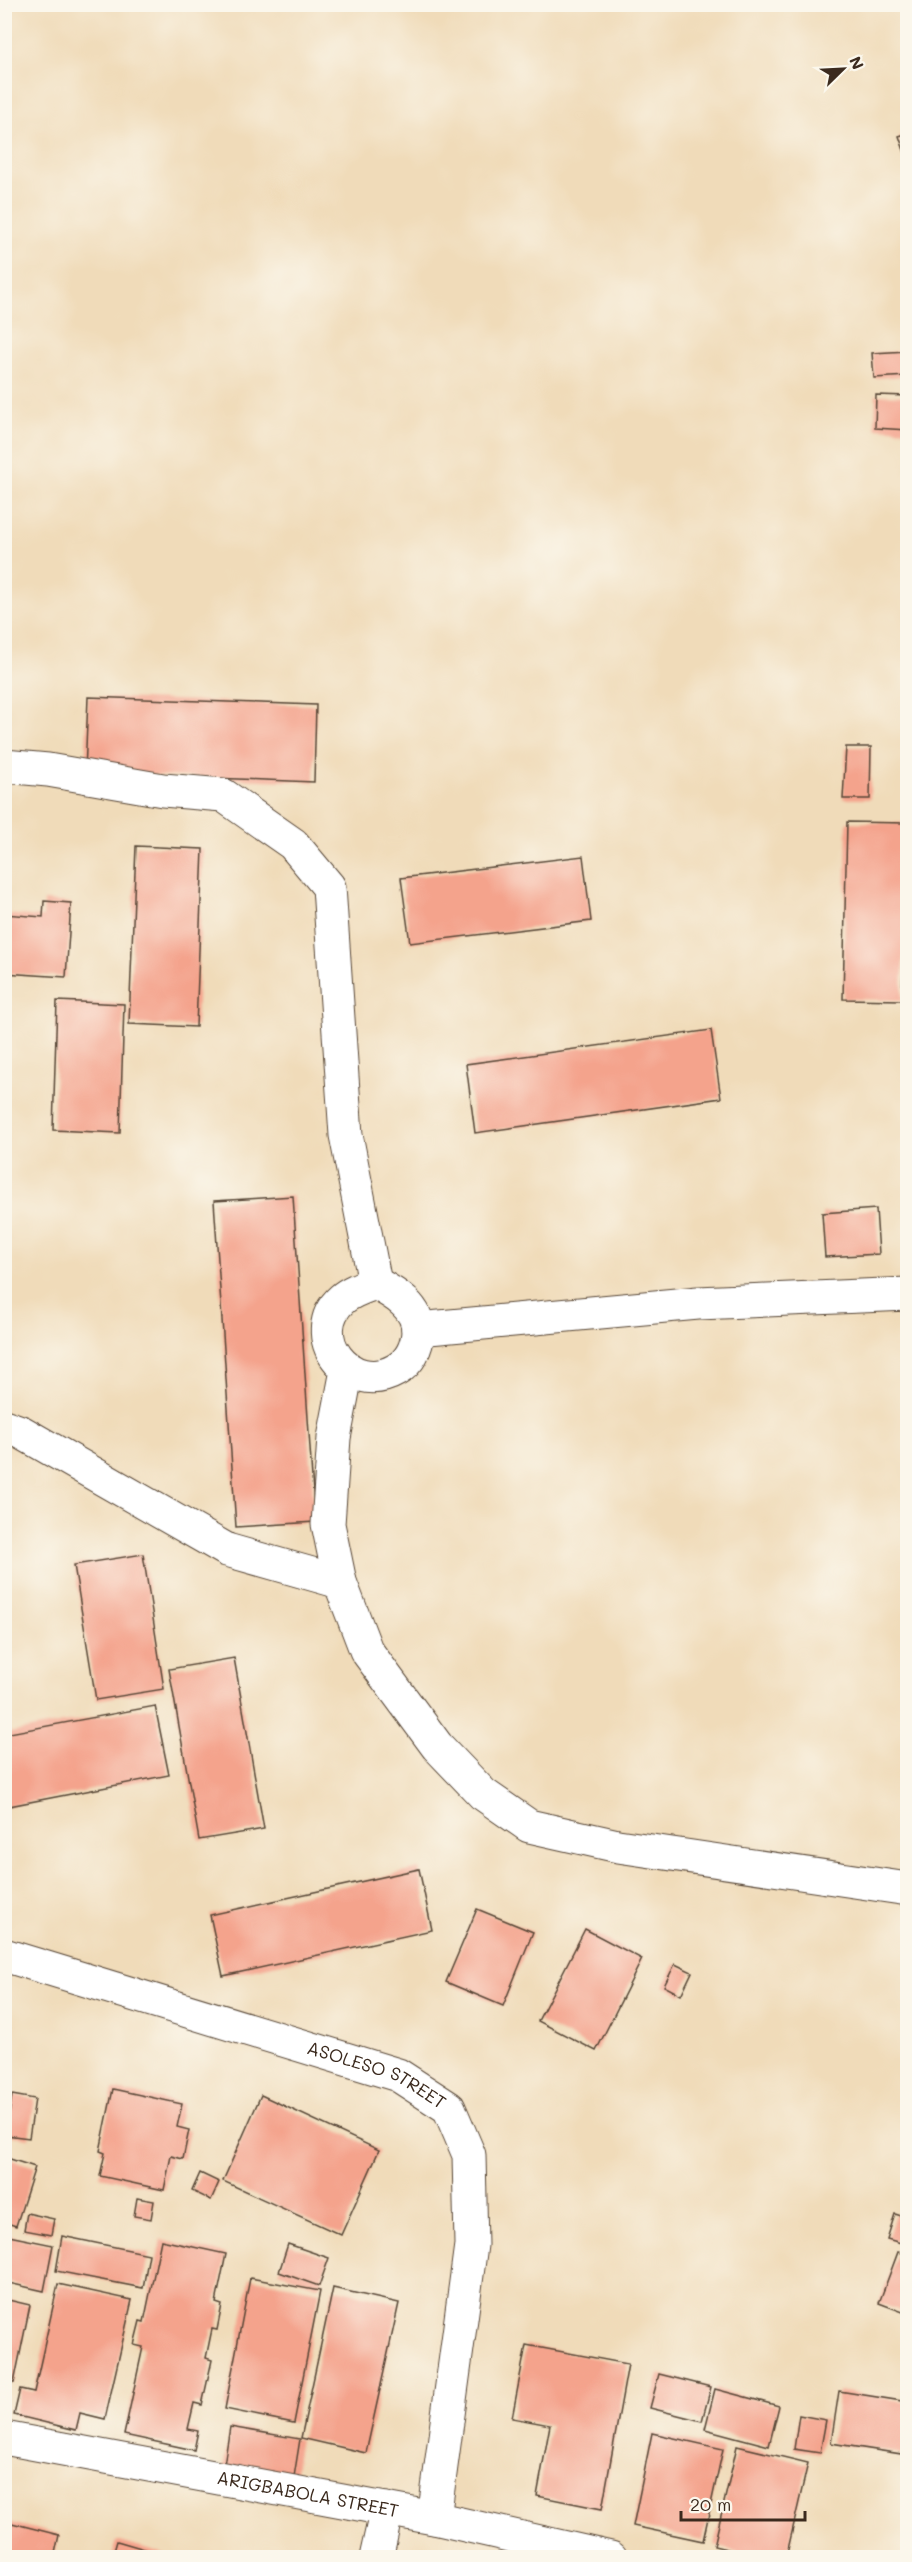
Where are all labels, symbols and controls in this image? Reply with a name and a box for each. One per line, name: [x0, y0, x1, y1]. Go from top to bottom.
north arrow: [813, 39, 873, 99]
text: N: [845, 53, 869, 73]
street label: ASOLESO STREET: [304, 2035, 451, 2114]
street label: ARIGBABOLA STREET: [215, 2465, 401, 2522]
scale bar: [681, 2484, 806, 2522]
text: 20 m: [690, 2492, 731, 2516]

